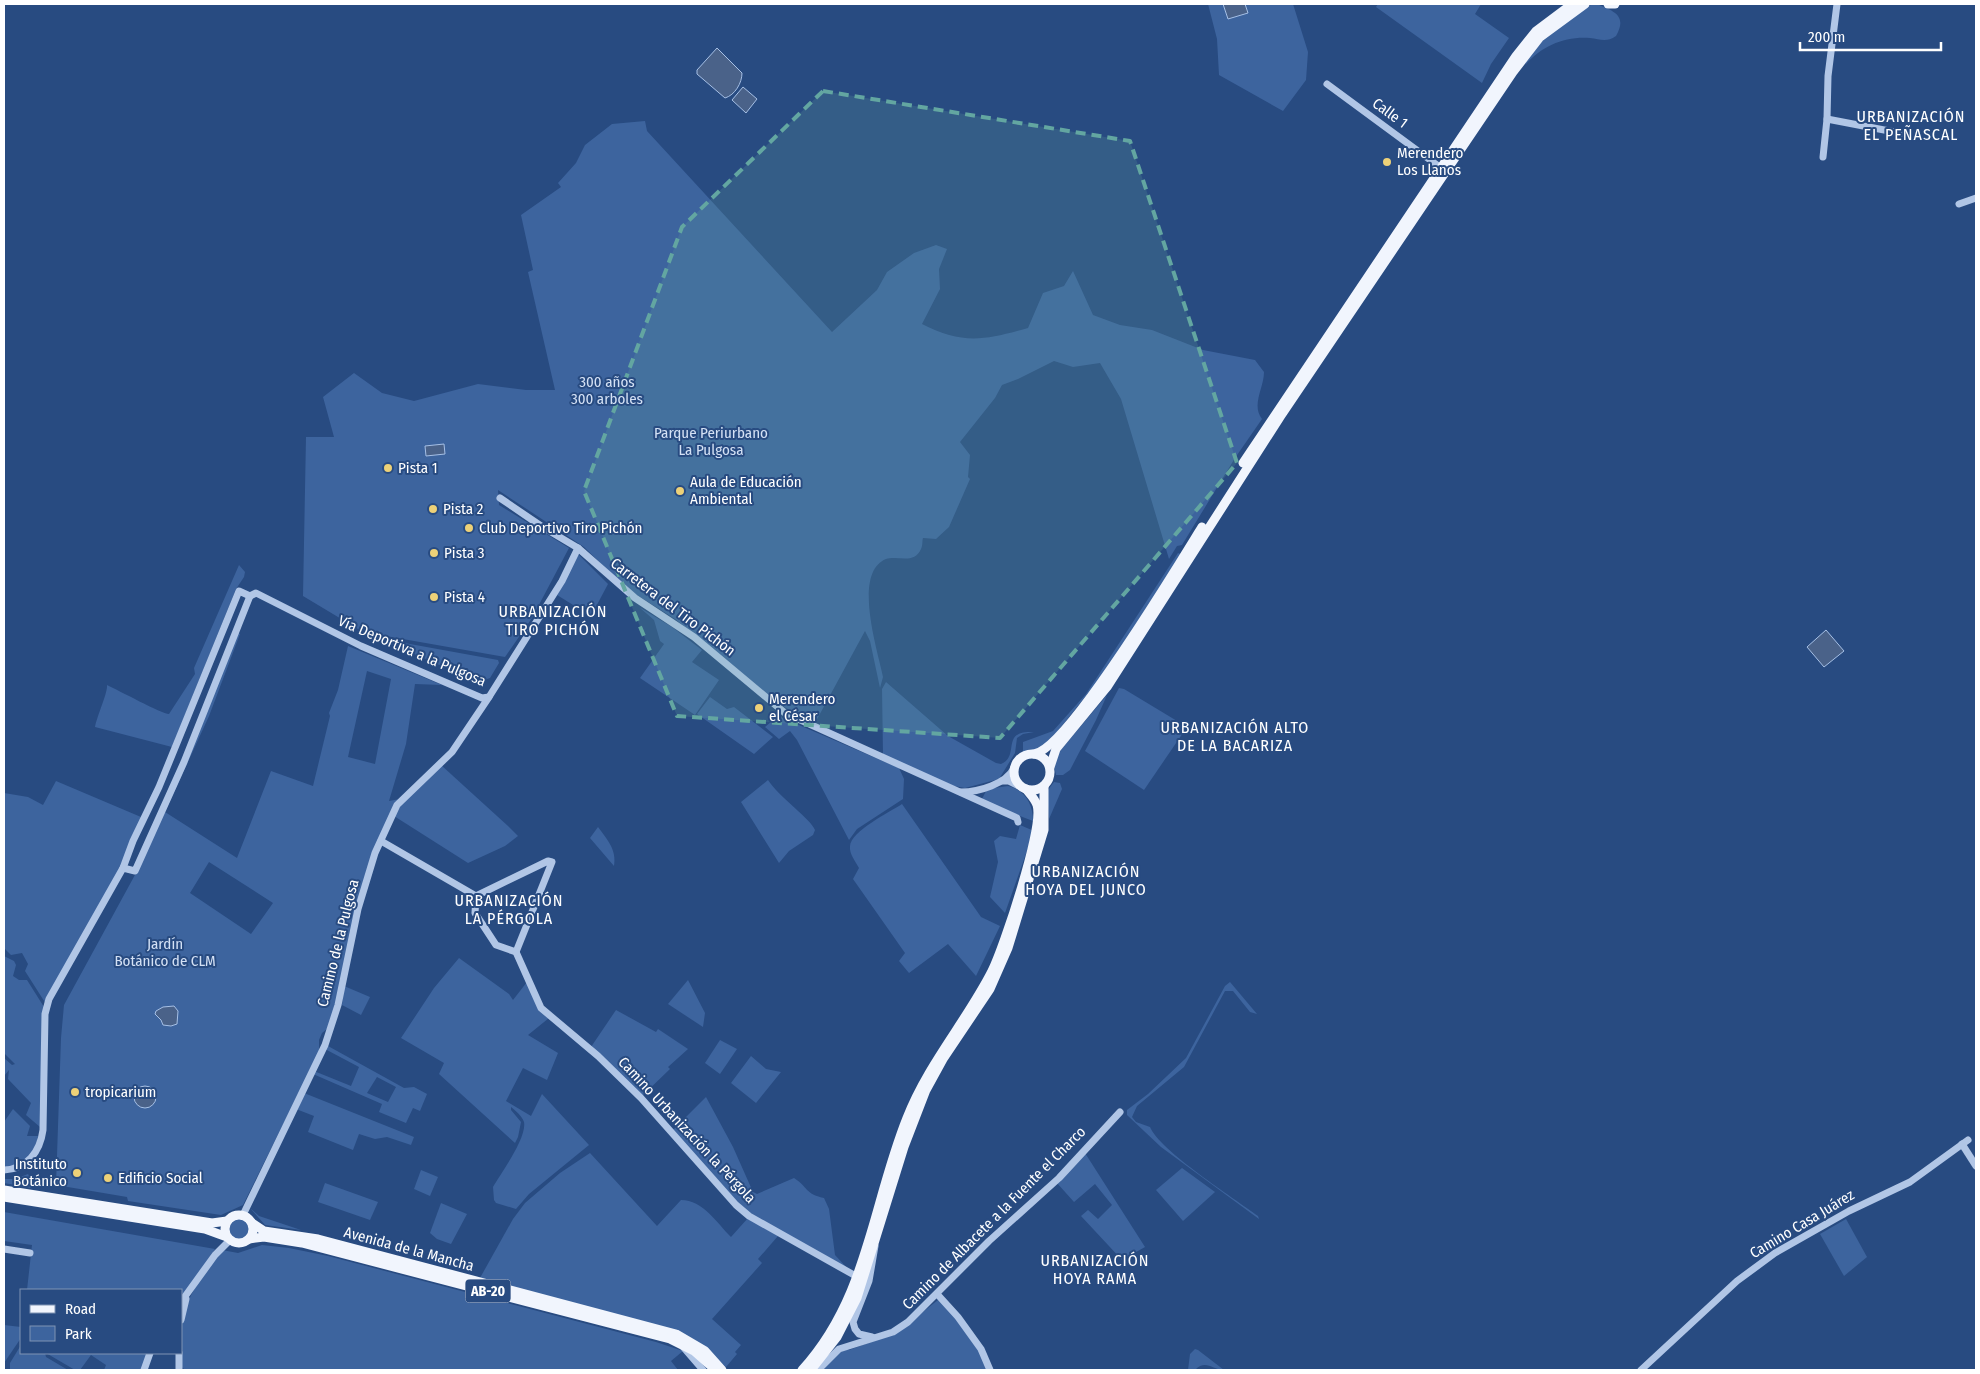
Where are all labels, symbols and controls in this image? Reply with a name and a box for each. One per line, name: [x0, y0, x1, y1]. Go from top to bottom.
scale bar: [1800, 20, 1941, 52]
text: 200 m: [1808, 28, 1845, 46]
street label: Calle 1: [1369, 94, 1411, 132]
district label: URBANIZACIÓN EL PEÑASCAL: [1856, 107, 1966, 144]
place label: Merendero Los Llanos: [1397, 144, 1463, 179]
marker: Merendero Los Llanos: [1381, 156, 1393, 168]
park label: 300 años 300 arboles: [571, 373, 643, 408]
park label: Parque Periurbano La Pulgosa: [654, 424, 768, 459]
place label: Pista 1: [398, 459, 438, 477]
marker: Pista 1: [382, 462, 394, 474]
place label: Aula de Educación Ambiental: [690, 473, 802, 508]
marker: Aula de Educación Ambiental: [674, 485, 686, 497]
place label: Pista 2: [443, 500, 484, 518]
marker: Pista 2: [427, 503, 439, 515]
place label: Club Deportivo Tiro Pichón: [479, 519, 642, 537]
marker: Club Deportivo Tiro Pichón: [463, 522, 475, 534]
place label: Pista 3: [444, 544, 485, 562]
marker: Pista 3: [428, 547, 440, 559]
street label: Carretera del Tiro Pichón: [607, 554, 739, 660]
place label: Pista 4: [444, 588, 485, 606]
marker: Pista 4: [428, 591, 440, 603]
district label: URBANIZACIÓN TIRO PICHÓN: [498, 602, 608, 639]
street label: Vía Deportiva a la Pulgosa: [335, 612, 489, 690]
place label: Merendero el César: [769, 690, 835, 725]
marker: Merendero el César: [753, 702, 765, 714]
district label: URBANIZACIÓN ALTO DE LA BACARIZA: [1161, 718, 1309, 755]
district label: URBANIZACIÓN HOYA DEL JUNCO: [1025, 862, 1147, 899]
street label: Camino de la Pulgosa: [313, 877, 363, 1009]
district label: URBANIZACIÓN LA PÉRGOLA: [454, 891, 564, 928]
park label: Jardín Botánico de CLM: [114, 935, 216, 970]
street label: Camino Urbanización la Pérgola: [614, 1053, 760, 1207]
place label: tropicarium: [85, 1083, 156, 1101]
marker: tropicarium: [69, 1086, 81, 1098]
street label: Camino de Albacete a la Fuente el Charco: [899, 1123, 1089, 1313]
place label: Instituto Botánico: [13, 1155, 67, 1190]
marker: Instituto Botánico: [71, 1167, 83, 1179]
place label: Edificio Social: [118, 1169, 203, 1187]
marker: Edificio Social: [102, 1172, 114, 1184]
street label: Camino Casa Juárez: [1746, 1186, 1858, 1262]
street label: Avenida de la Mancha: [342, 1223, 476, 1275]
district label: URBANIZACIÓN HOYA RAMA: [1040, 1251, 1150, 1288]
road number: AB-20: [466, 1280, 510, 1302]
legend: [20, 1289, 182, 1354]
text: Road: [65, 1300, 96, 1318]
text: Park: [65, 1325, 92, 1343]

